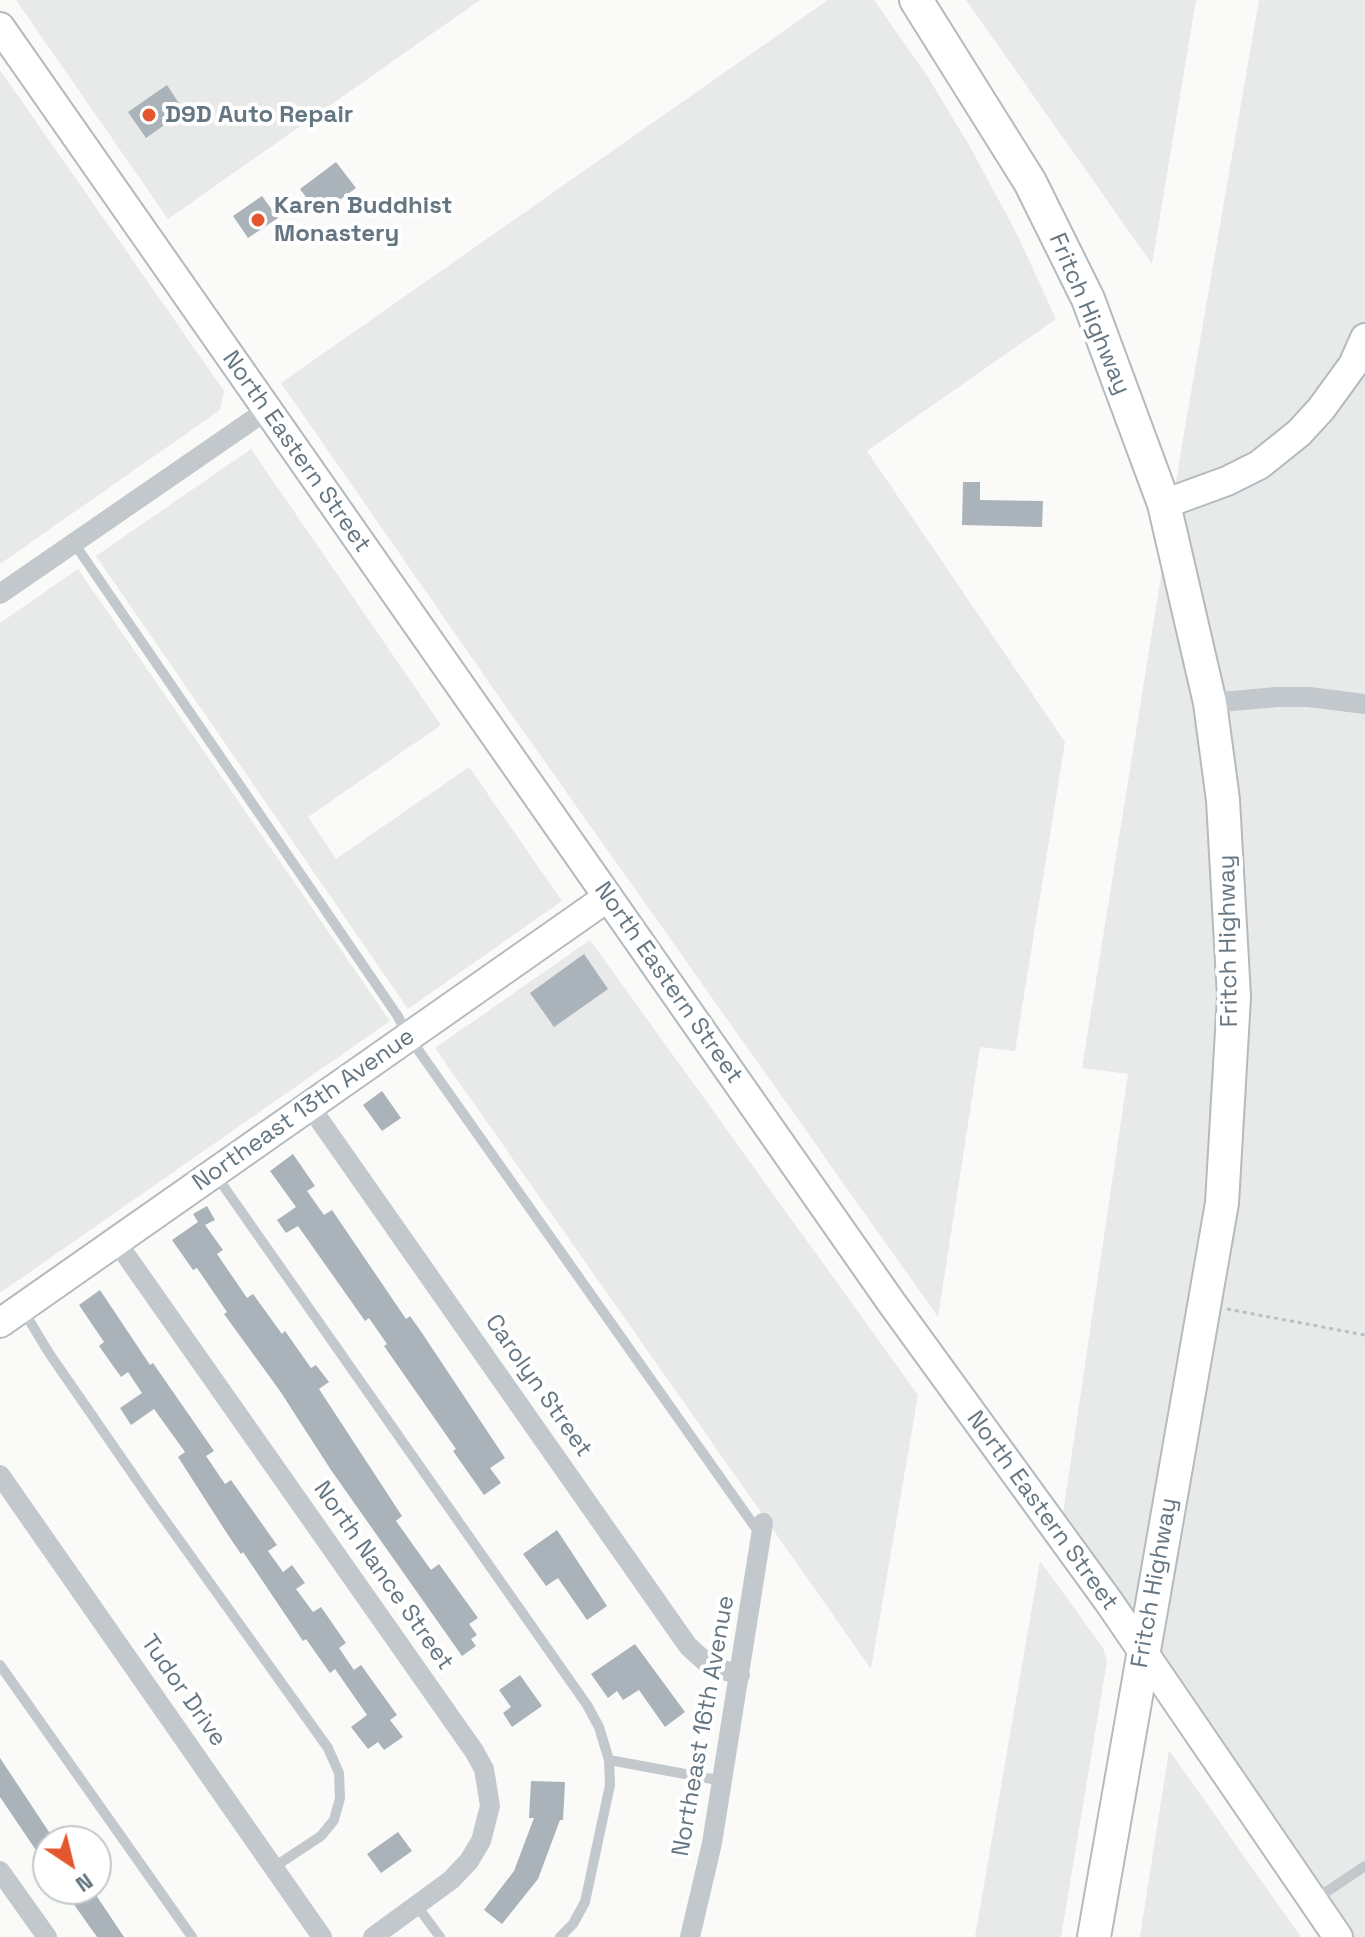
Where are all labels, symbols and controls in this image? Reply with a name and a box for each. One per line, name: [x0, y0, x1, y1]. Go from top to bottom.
place label: D9D Auto Repair: [165, 101, 353, 129]
marker: D9D Auto Repair: [140, 106, 158, 124]
place label: Karen Buddhist Monastery: [274, 192, 452, 248]
marker: Karen Buddhist Monastery: [249, 211, 267, 229]
street label: Fritch Highway: [1042, 229, 1136, 399]
street label: North Eastern Street: [216, 346, 376, 558]
street label: Fritch Highway: [1213, 854, 1245, 1028]
street label: North Eastern Street: [588, 877, 748, 1089]
street label: Northeast 13th Avenue: [188, 1022, 420, 1198]
street label: Carolyn Street: [478, 1309, 598, 1463]
street label: North Eastern Street: [960, 1406, 1124, 1616]
street label: North Nance Street: [307, 1476, 459, 1676]
street label: Fritch Highway: [1126, 1496, 1184, 1670]
street label: Northeast 16th Avenue: [667, 1593, 741, 1859]
street label: Tudor Drive: [134, 1630, 232, 1752]
north arrow: [32, 1825, 112, 1905]
text: N: [71, 1867, 99, 1899]

